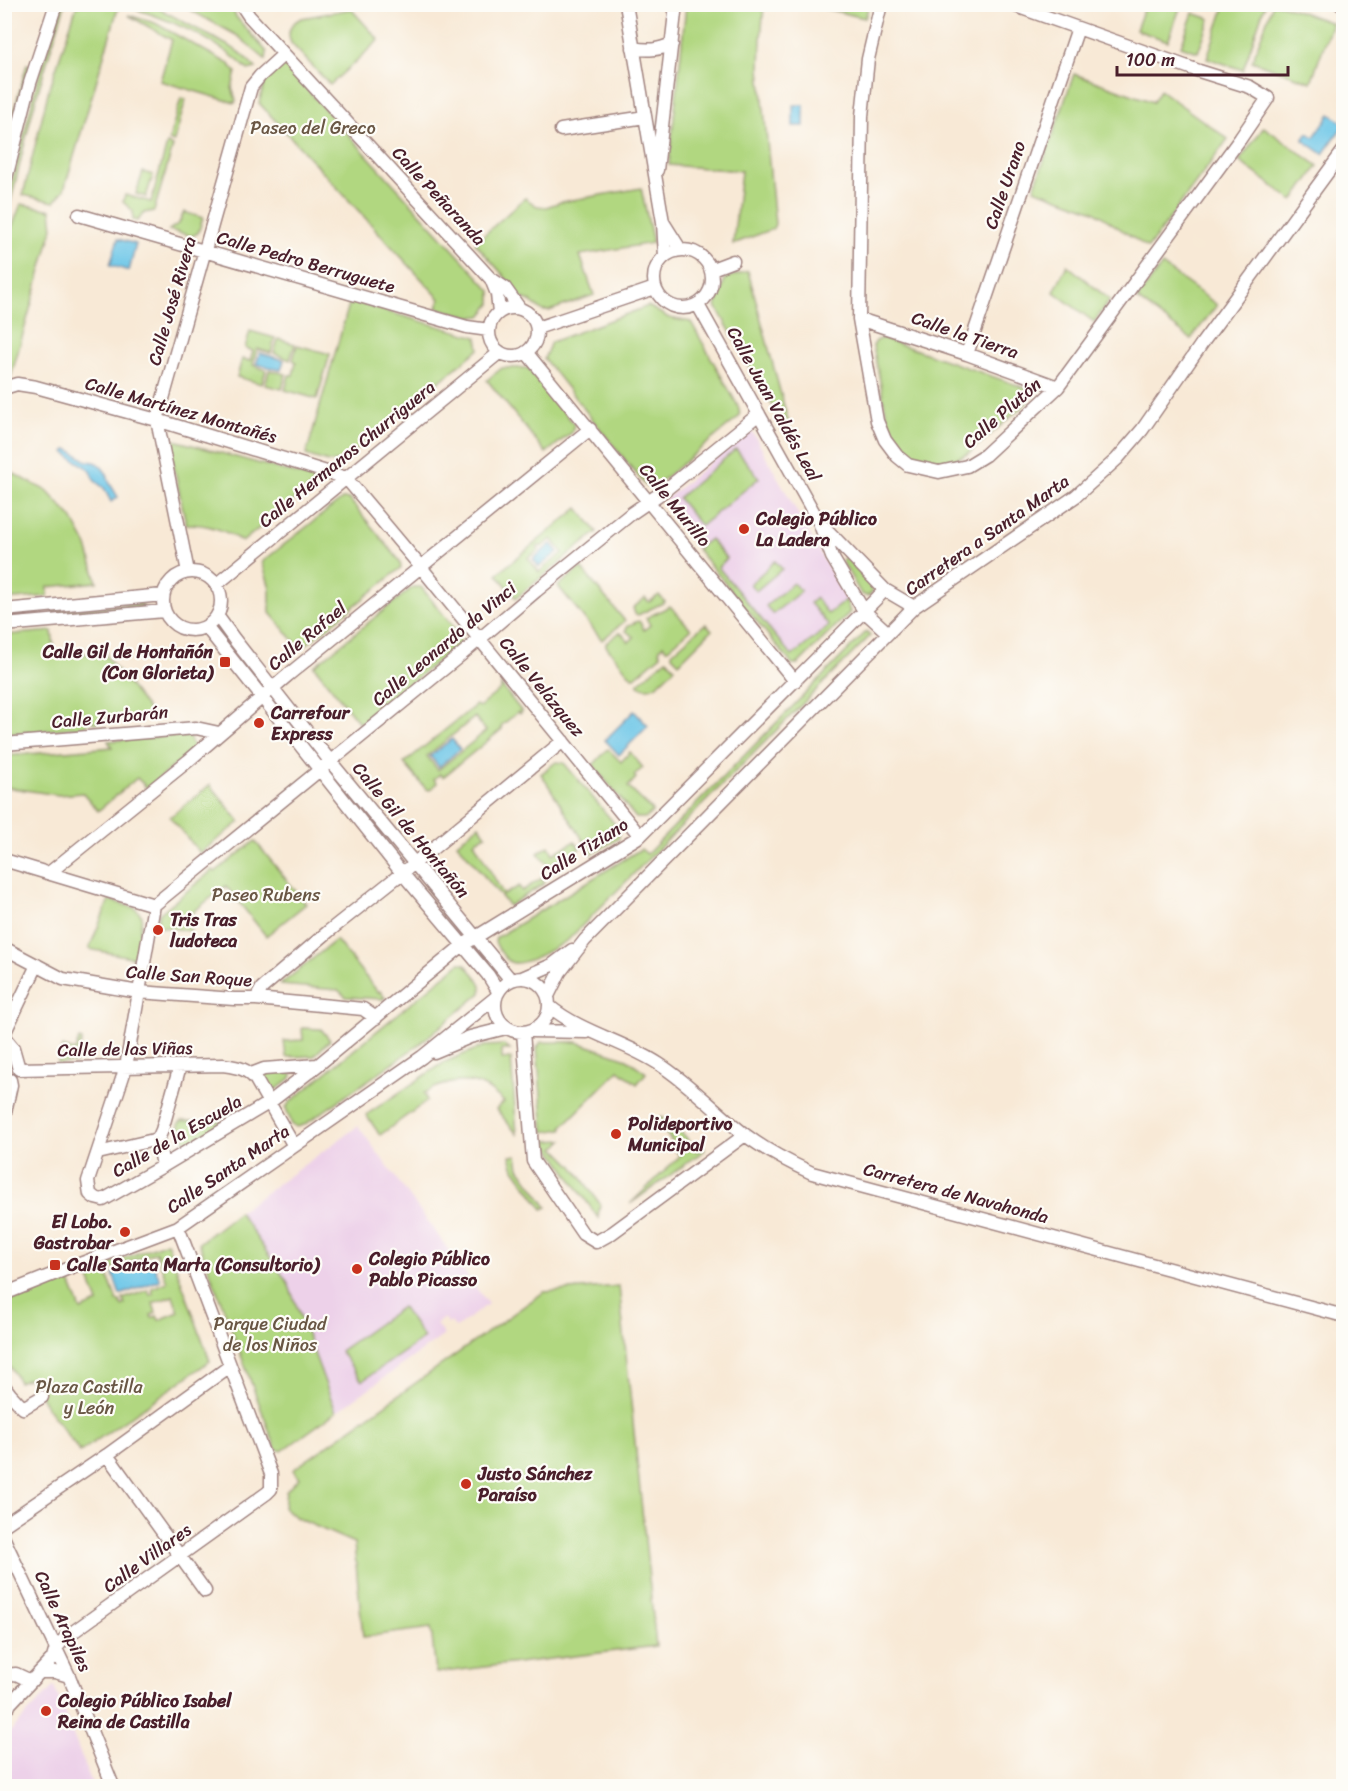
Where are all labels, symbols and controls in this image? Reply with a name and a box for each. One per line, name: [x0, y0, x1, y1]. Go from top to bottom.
scale bar: [1117, 39, 1288, 77]
text: 100 m: [1126, 44, 1175, 76]
park label: Paseo del Greco: [250, 112, 376, 144]
street label: Calle Urano: [975, 136, 1035, 234]
street label: Calle Peñaranda: [384, 139, 494, 253]
street label: Calle Pedro Berruguete: [213, 221, 399, 303]
street label: Calle José Rivera: [138, 233, 206, 369]
street label: Calle la Tierra: [907, 302, 1023, 368]
street label: Calle Juan Valdés Leal: [718, 320, 830, 488]
street label: Calle Martínez Montañés: [81, 367, 281, 453]
street label: Calle Plutón: [955, 369, 1049, 457]
street label: Calle Hermanos Churriguera: [251, 372, 443, 536]
street label: Calle Murillo: [631, 456, 719, 554]
street label: Carretera a Santa Marta: [898, 466, 1076, 604]
place label: Colegio Público La Ladera: [755, 503, 877, 556]
marker: Colegio Público La Ladera: [737, 522, 751, 536]
street label: Calle Leonardo da Vinci: [364, 573, 525, 715]
street label: Calle Rafael: [260, 592, 355, 679]
street label: Calle Velázquez: [491, 629, 593, 745]
place label: Calle Gil de Hontañón (Con Glorieta): [42, 636, 215, 689]
marker: Calle Gil de Hontañón (Con Glorieta): [218, 655, 232, 669]
street label: Calle Zurbarán: [50, 696, 170, 738]
place label: Carrefour Express: [270, 697, 351, 750]
marker: Carrefour Express: [252, 716, 266, 730]
street label: Calle Gil de Hontañón: [344, 754, 478, 906]
street label: Calle Tiziano: [533, 809, 635, 889]
park label: Paseo Rubens: [212, 879, 321, 911]
place label: Tris Tras ludoteca: [169, 904, 238, 957]
marker: Tris Tras ludoteca: [151, 923, 165, 937]
street label: Calle San Roque: [125, 956, 253, 996]
street label: Calle de las Viñas: [57, 1032, 193, 1066]
street label: Calle de la Escuela: [106, 1086, 248, 1186]
place label: Polideportivo Municipal: [627, 1108, 733, 1161]
street label: Calle Santa Marta: [160, 1116, 296, 1222]
marker: Polideportivo Municipal: [609, 1127, 623, 1141]
street label: Carretera de Navahonda: [860, 1153, 1052, 1233]
place label: El Lobo. Gastrobar: [33, 1206, 115, 1259]
marker: El Lobo. Gastrobar: [118, 1225, 132, 1239]
place label: Colegio Público Pablo Picasso: [368, 1243, 490, 1296]
place label: Calle Santa Marta (Consultorio): [66, 1249, 321, 1281]
marker: Calle Santa Marta (Consultorio): [48, 1258, 62, 1272]
marker: Colegio Público Pablo Picasso: [350, 1262, 364, 1276]
park label: Parque Ciudad de los Niños: [214, 1308, 328, 1361]
park label: Plaza Castilla y León: [35, 1371, 144, 1424]
place label: Justo Sánchez Paraíso: [477, 1458, 593, 1511]
marker: Justo Sánchez Paraíso: [459, 1477, 473, 1491]
street label: Calle Villares: [96, 1514, 199, 1601]
street label: Calle Arapiles: [25, 1565, 101, 1678]
place label: Colegio Público Isabel Reina de Castilla: [57, 1685, 232, 1738]
marker: Colegio Público Isabel Reina de Castilla: [39, 1704, 53, 1718]

